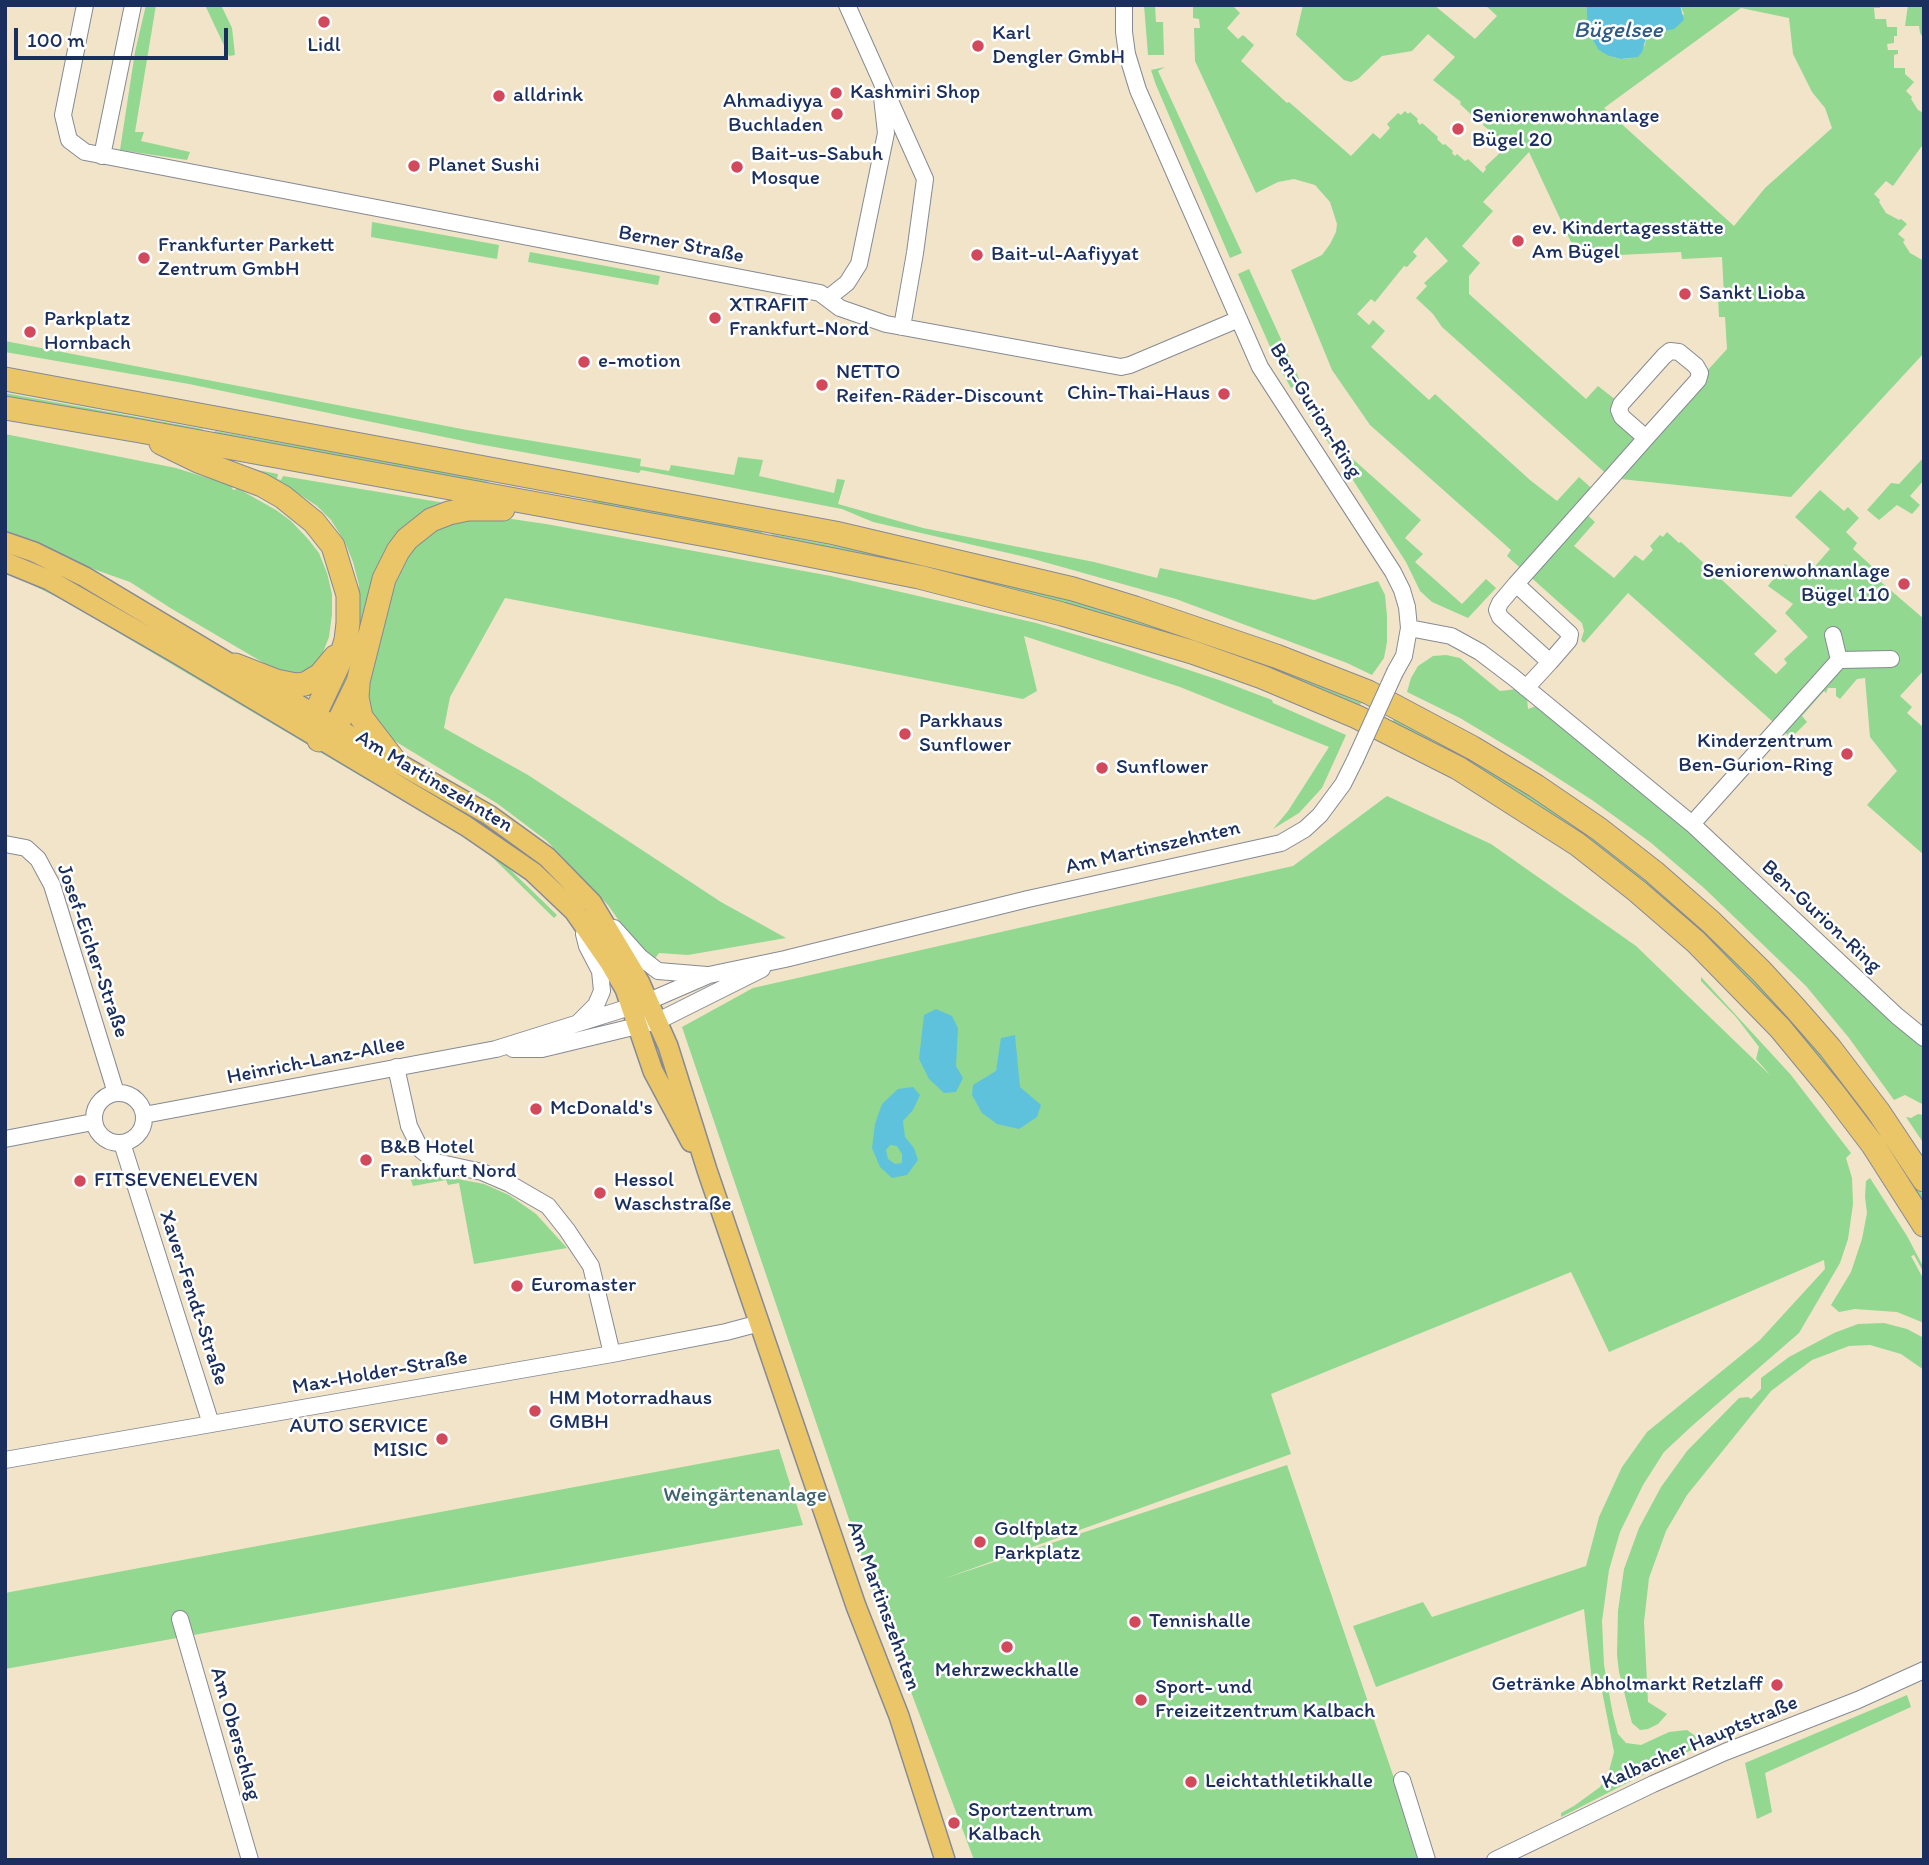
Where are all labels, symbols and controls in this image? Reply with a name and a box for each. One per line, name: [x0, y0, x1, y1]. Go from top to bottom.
scale bar: [18, 14, 231, 58]
marker: Lidl: [316, 14, 332, 30]
water label: Bügelsee: [1573, 17, 1663, 45]
place label: Karl Dengler GmbH: [992, 21, 1125, 71]
text: 100 m: [27, 27, 85, 52]
place label: Lidl: [307, 33, 341, 59]
marker: Karl Dengler GmbH: [970, 38, 986, 54]
place label: Kashmiri Shop: [850, 80, 980, 106]
place label: alldrink: [513, 83, 583, 109]
marker: Kashmiri Shop: [828, 85, 844, 101]
marker: alldrink: [491, 88, 507, 104]
place label: Ahmadiyya Buchladen: [723, 89, 823, 139]
place label: Seniorenwohnanlage Bügel 20: [1472, 104, 1660, 154]
marker: Ahmadiyya Buchladen: [829, 106, 845, 122]
marker: Seniorenwohnanlage Bügel 20: [1450, 121, 1466, 137]
place label: Bait-us-Sabuh Mosque: [751, 142, 883, 192]
place label: Planet Sushi: [428, 153, 540, 179]
marker: Planet Sushi: [406, 158, 422, 174]
marker: Bait-us-Sabuh Mosque: [729, 159, 745, 175]
place label: ev. Kindertagesstätte Am Bügel: [1532, 216, 1724, 266]
street label: Berner Straße: [616, 220, 746, 270]
place label: Frankfurter Parkett Zentrum GmbH: [158, 233, 335, 283]
marker: ev. Kindertagesstätte Am Bügel: [1510, 233, 1526, 249]
place label: Bait-ul-Aafiyyat: [991, 242, 1139, 268]
marker: Bait-ul-Aafiyyat: [969, 247, 985, 263]
marker: Frankfurter Parkett Zentrum GmbH: [136, 250, 152, 266]
place label: Sankt Lioba: [1699, 281, 1805, 307]
marker: Sankt Lioba: [1677, 286, 1693, 302]
place label: XTRAFIT Frankfurt-Nord: [729, 293, 869, 343]
place label: Parkplatz Hornbach: [44, 307, 131, 357]
marker: XTRAFIT Frankfurt-Nord: [707, 310, 723, 326]
marker: Parkplatz Hornbach: [22, 324, 38, 340]
street label: Ben-Gurion-Ring: [1263, 339, 1367, 483]
place label: e-motion: [598, 349, 681, 375]
marker: e-motion: [576, 354, 592, 370]
place label: NETTO Reifen-Räder-Discount: [836, 360, 1043, 410]
marker: NETTO Reifen-Räder-Discount: [814, 377, 830, 393]
place label: Chin-Thai-Haus: [1067, 381, 1210, 407]
marker: Chin-Thai-Haus: [1216, 386, 1232, 402]
place label: Seniorenwohnanlage Bügel 110: [1702, 559, 1890, 609]
marker: Seniorenwohnanlage Bügel 110: [1896, 576, 1912, 592]
place label: Parkhaus Sunflower: [919, 709, 1011, 759]
street label: Am Martinszehnten: [351, 725, 517, 839]
marker: Parkhaus Sunflower: [897, 726, 913, 742]
place label: Kinderzentrum Ben-Gurion-Ring: [1678, 729, 1833, 779]
marker: Kinderzentrum Ben-Gurion-Ring: [1839, 746, 1855, 762]
place label: Sunflower: [1116, 755, 1208, 781]
marker: Sunflower: [1094, 760, 1110, 776]
street label: Am Martinszehnten: [1063, 816, 1243, 880]
street label: Ben-Gurion-Ring: [1756, 855, 1886, 979]
street label: Josef-Eicher-Straße: [50, 861, 134, 1041]
street label: Heinrich-Lanz-Allee: [225, 1031, 407, 1091]
place label: McDonald's: [550, 1096, 653, 1122]
marker: McDonald's: [528, 1101, 544, 1117]
place label: B&B Hotel Frankfurt Nord: [380, 1135, 516, 1185]
marker: B&B Hotel Frankfurt Nord: [358, 1152, 374, 1168]
place label: FITSEVENELEVEN: [94, 1168, 258, 1194]
place label: Hessol Waschstraße: [614, 1168, 732, 1218]
marker: FITSEVENELEVEN: [72, 1173, 88, 1189]
marker: Hessol Waschstraße: [592, 1185, 608, 1201]
street label: Xaver-Fendt-Straße: [153, 1207, 233, 1389]
place label: Euromaster: [531, 1273, 636, 1299]
marker: Euromaster: [509, 1278, 525, 1294]
street label: Max-Holder-Straße: [290, 1345, 470, 1401]
place label: HM Motorradhaus GMBH: [549, 1386, 712, 1436]
marker: HM Motorradhaus GMBH: [527, 1403, 543, 1419]
place label: AUTO SERVICE MISIC: [290, 1414, 428, 1464]
marker: AUTO SERVICE MISIC: [434, 1431, 450, 1447]
park label: Weingärtenanlage: [663, 1483, 827, 1509]
place label: Golfplatz Parkplatz: [994, 1517, 1080, 1567]
street label: Am Martinszehnten: [841, 1518, 925, 1694]
marker: Golfplatz Parkplatz: [972, 1534, 988, 1550]
place label: Tennishalle: [1149, 1609, 1251, 1635]
marker: Tennishalle: [1127, 1614, 1143, 1630]
marker: Mehrzweckhalle: [999, 1639, 1015, 1655]
place label: Mehrzweckhalle: [935, 1658, 1079, 1684]
street label: Am Oberschlag: [204, 1665, 266, 1803]
place label: Getränke Abholmarkt Retzlaff: [1492, 1672, 1763, 1698]
place label: Sport- und Freizeitzentrum Kalbach: [1155, 1675, 1375, 1725]
marker: Getränke Abholmarkt Retzlaff: [1769, 1677, 1785, 1693]
street label: Kalbacher Hauptstraße: [1598, 1690, 1802, 1796]
marker: Sport- und Freizeitzentrum Kalbach: [1133, 1692, 1149, 1708]
place label: Leichtathletikhalle: [1205, 1769, 1373, 1795]
marker: Leichtathletikhalle: [1183, 1774, 1199, 1790]
place label: Sportzentrum Kalbach: [968, 1798, 1093, 1848]
marker: Sportzentrum Kalbach: [946, 1815, 962, 1831]

